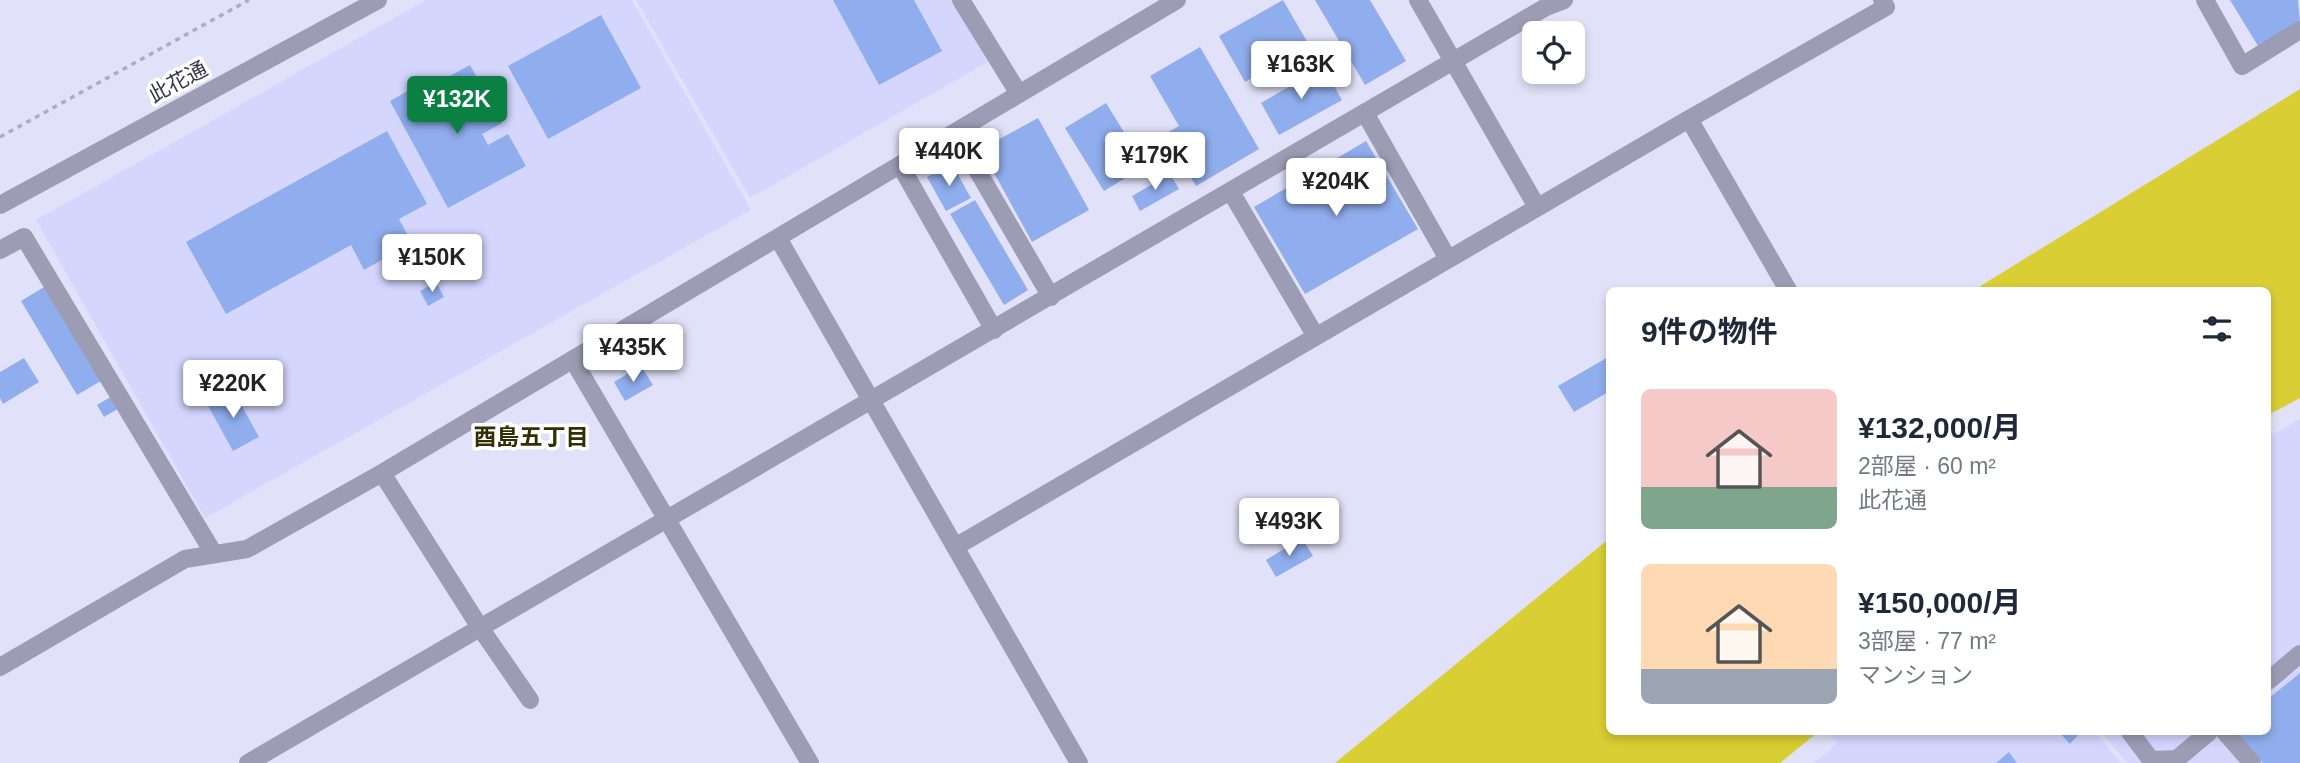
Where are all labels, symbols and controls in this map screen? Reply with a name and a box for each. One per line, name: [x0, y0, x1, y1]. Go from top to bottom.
map controls: [1522, 21, 1585, 84]
button: locate: [1522, 21, 1585, 84]
pin: ¥163K: [1252, 42, 1350, 101]
text: ¥163K: [1267, 51, 1335, 77]
street label: 此花通: [145, 57, 211, 107]
pin: ¥132K: [408, 76, 506, 136]
text: ¥132K: [423, 86, 491, 112]
pin: ¥440K: [900, 128, 998, 188]
pin: ¥179K: [1106, 132, 1204, 192]
text: ¥440K: [915, 138, 983, 164]
text: ¥179K: [1121, 142, 1189, 168]
pin: ¥204K: [1287, 158, 1385, 218]
text: ¥204K: [1302, 168, 1370, 194]
pin: ¥150K: [383, 234, 481, 294]
text: ¥150K: [398, 244, 466, 270]
icon: filters: [2198, 310, 2236, 348]
text: 9件の物件: [1641, 315, 1778, 348]
pin: ¥435K: [584, 324, 682, 384]
text: ¥435K: [599, 334, 667, 360]
pin: ¥220K: [184, 360, 282, 420]
text: ¥220K: [199, 370, 267, 396]
text: ¥132,000/月: [1858, 411, 2021, 444]
icon: home: [1697, 417, 1781, 501]
district label: 酉島五丁目: [474, 424, 589, 450]
text: 2部屋 · 60 m²: [1858, 453, 1996, 479]
text: 此花通: [1858, 487, 1927, 513]
pin: ¥493K: [1240, 498, 1338, 558]
text: ¥493K: [1255, 508, 1323, 534]
text: ¥150,000/月: [1858, 586, 2021, 619]
icon: home: [1697, 592, 1781, 676]
text: 3部屋 · 77 m²: [1858, 628, 1996, 654]
text: マンション: [1858, 662, 1973, 688]

